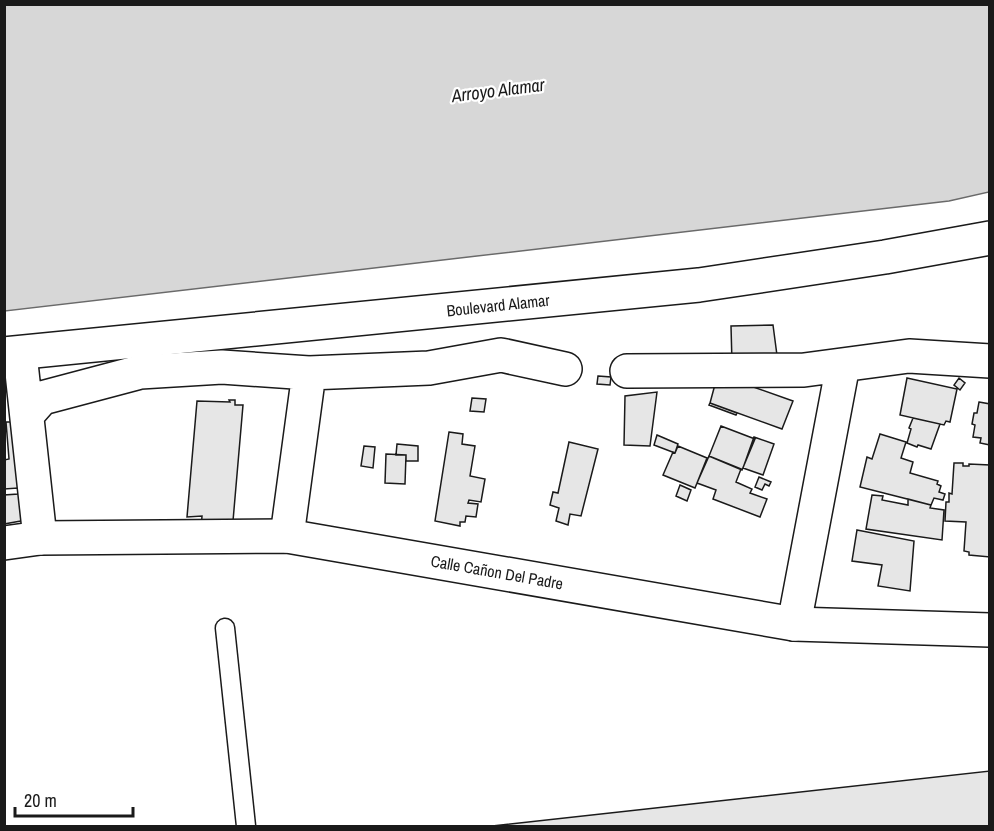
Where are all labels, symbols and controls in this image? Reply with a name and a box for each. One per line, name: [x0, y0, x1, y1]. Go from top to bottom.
water label: Arroyo Alamar: [449, 72, 547, 108]
street label: Boulevard Alamar: [445, 289, 551, 321]
street label: Calle Cañon Del Padre: [429, 550, 565, 594]
scale bar: [15, 780, 134, 818]
text: 20 m: [24, 788, 57, 813]

